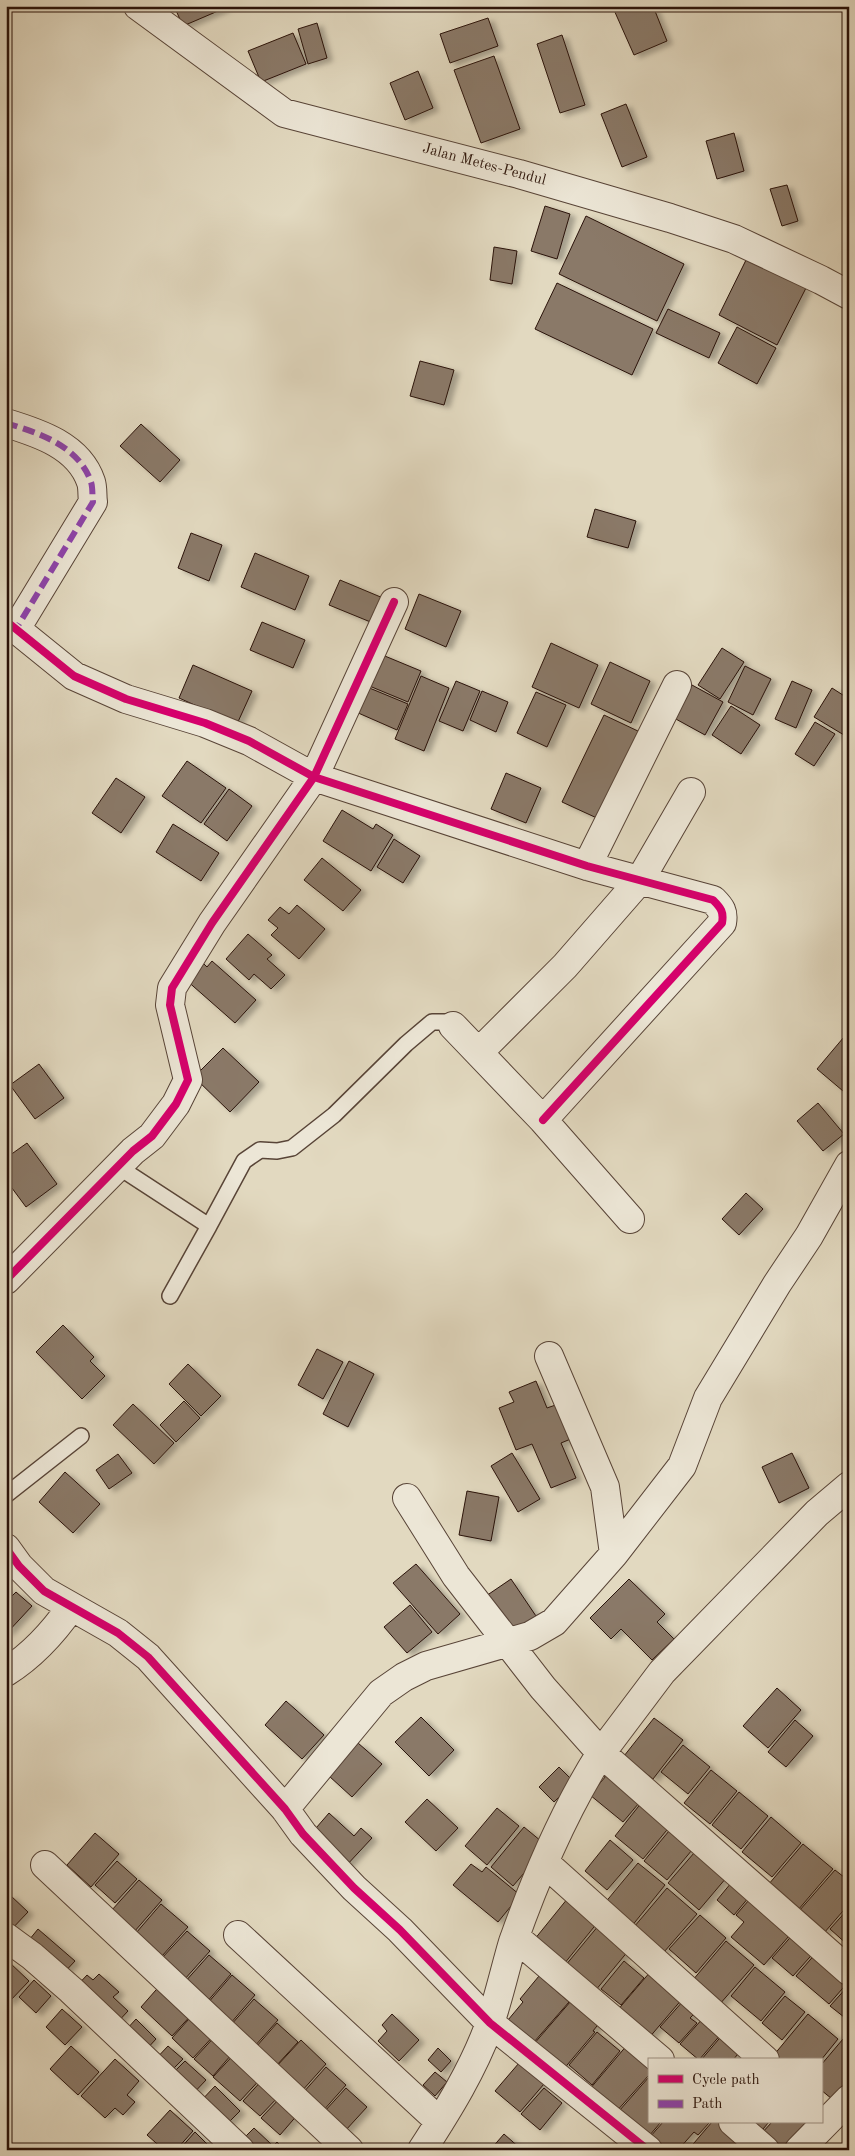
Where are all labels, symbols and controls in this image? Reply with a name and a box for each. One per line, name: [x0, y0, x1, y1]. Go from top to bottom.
street label: Jalan Metes-Pendul: [421, 141, 547, 189]
legend: [648, 2058, 822, 2124]
text: Cycle path: [692, 2073, 760, 2088]
text: Path: [692, 2097, 722, 2112]

